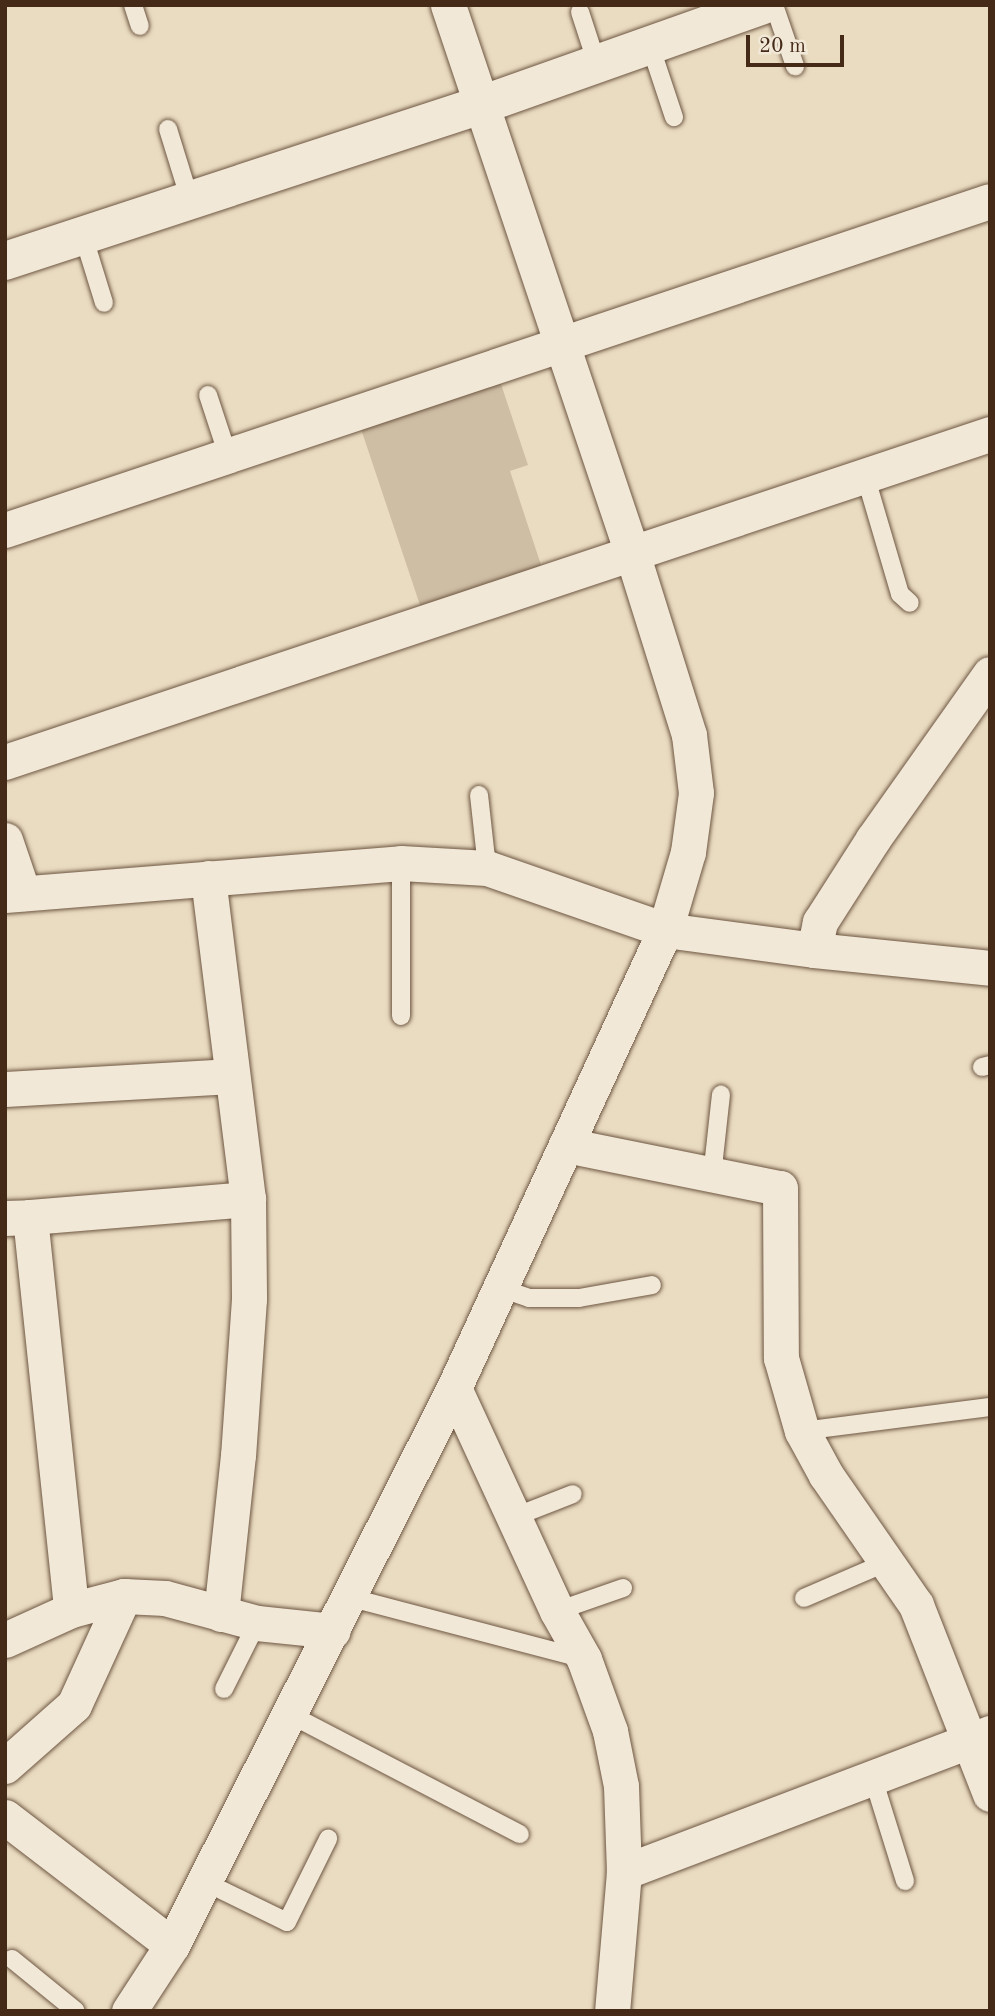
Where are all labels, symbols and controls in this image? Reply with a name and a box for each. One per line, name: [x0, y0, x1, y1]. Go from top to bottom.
scale bar: [750, 21, 848, 65]
text: 20 m: [759, 36, 806, 57]

